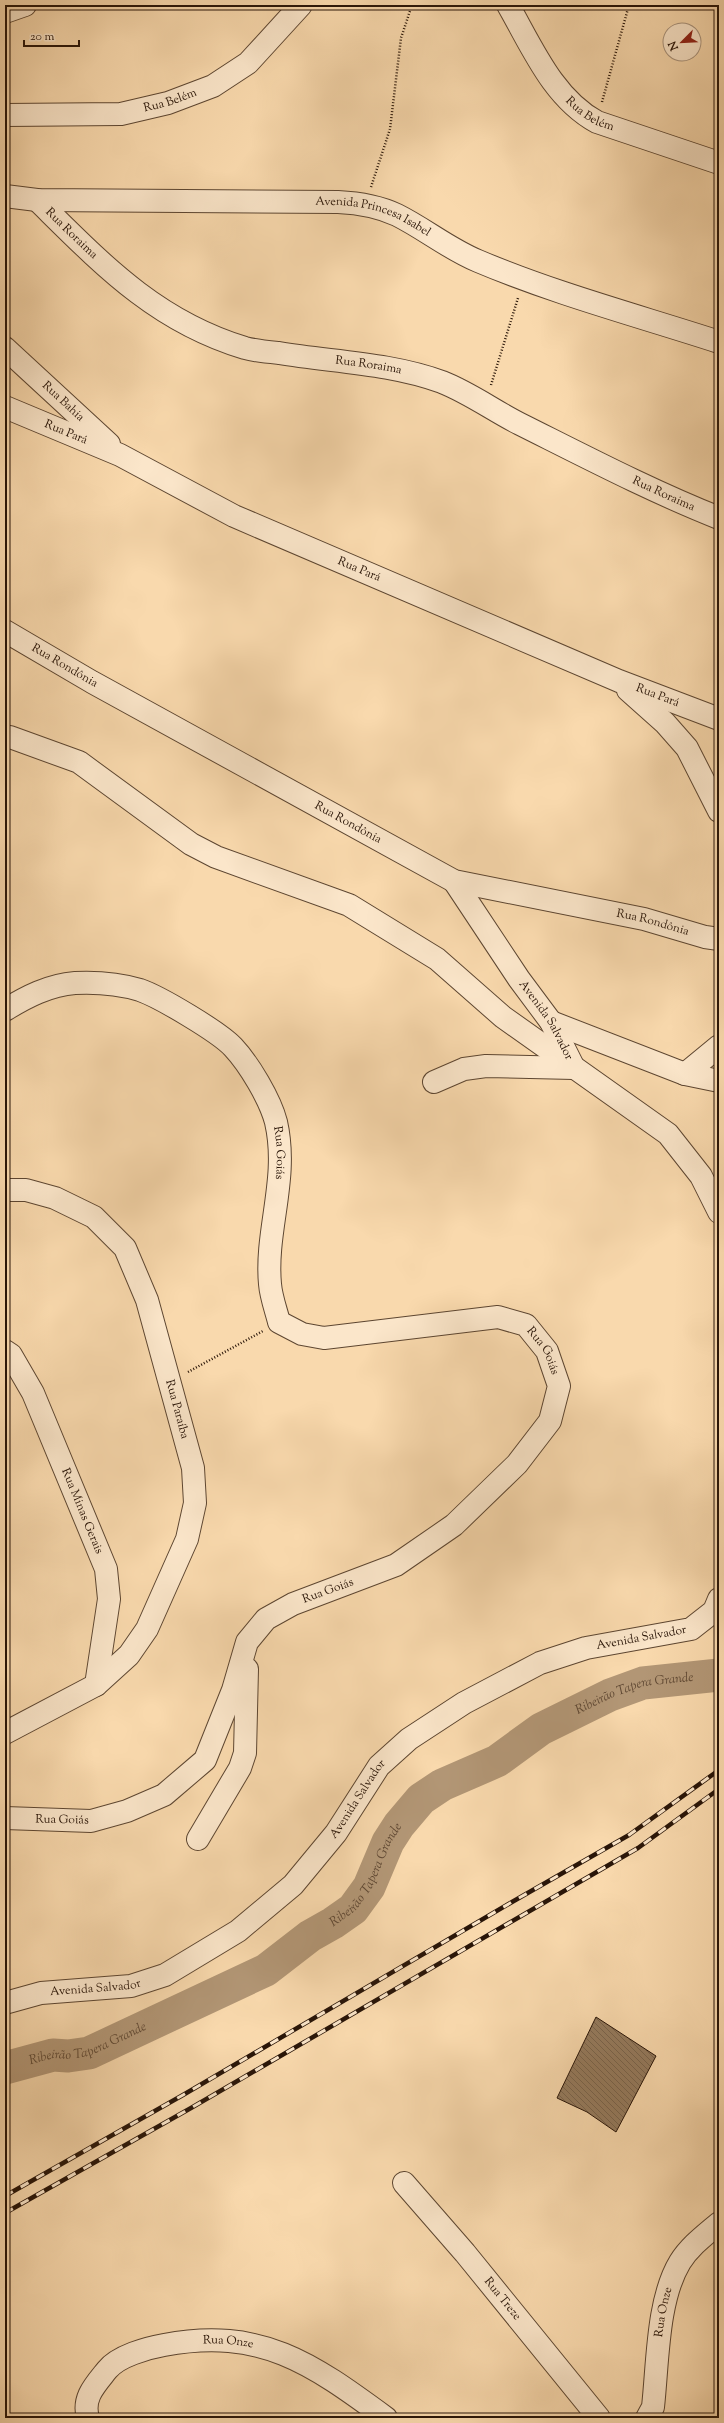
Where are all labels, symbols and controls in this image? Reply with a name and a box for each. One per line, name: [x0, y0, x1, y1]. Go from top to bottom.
scale bar: [24, 22, 79, 48]
north arrow: [662, 22, 702, 62]
text: 20 m: [30, 28, 55, 46]
text: N: [665, 38, 683, 54]
street label: Rua Belém: [142, 84, 200, 117]
street label: Rua Belém: [561, 93, 617, 136]
street label: Avenida Princesa Isabel: [315, 193, 435, 242]
street label: Rua Roraima: [41, 204, 102, 264]
street label: Rua Roraima: [334, 352, 404, 379]
street label: Rua Bahia: [38, 377, 89, 426]
street label: Rua Pará: [42, 415, 91, 450]
street label: Rua Roraima: [629, 472, 698, 516]
street label: Rua Pará: [335, 552, 384, 587]
street label: Rua Rondônia: [28, 639, 101, 693]
street label: Rua Pará: [633, 679, 682, 712]
street label: Rua Rondônia: [311, 797, 385, 849]
street label: Rua Rondônia: [615, 905, 692, 941]
street label: Avenida Salvador: [514, 977, 578, 1064]
street label: Rua Goiás: [268, 1125, 289, 1180]
street label: Rua Goiás: [522, 1323, 564, 1377]
street label: Rua Paraíba: [160, 1378, 194, 1441]
street label: Rua Minas Gerais: [56, 1466, 108, 1557]
street label: Rua Goiás: [300, 1573, 356, 1609]
street label: Avenida Salvador: [595, 1621, 688, 1655]
water label: Ribeirão Tapera Grande: [572, 1669, 694, 1720]
street label: Avenida Salvador: [326, 1755, 390, 1843]
street label: Rua Goiás: [35, 1811, 89, 1829]
water label: Ribeirão Tapera Grande: [326, 1820, 407, 1932]
street label: Avenida Salvador: [49, 1974, 144, 2001]
water label: Ribeirão Tapera Grande: [27, 2018, 150, 2070]
street label: Rua Treze: [479, 2273, 526, 2325]
street label: Rua Onze: [650, 2284, 678, 2338]
street label: Rua Onze: [203, 2331, 256, 2354]

